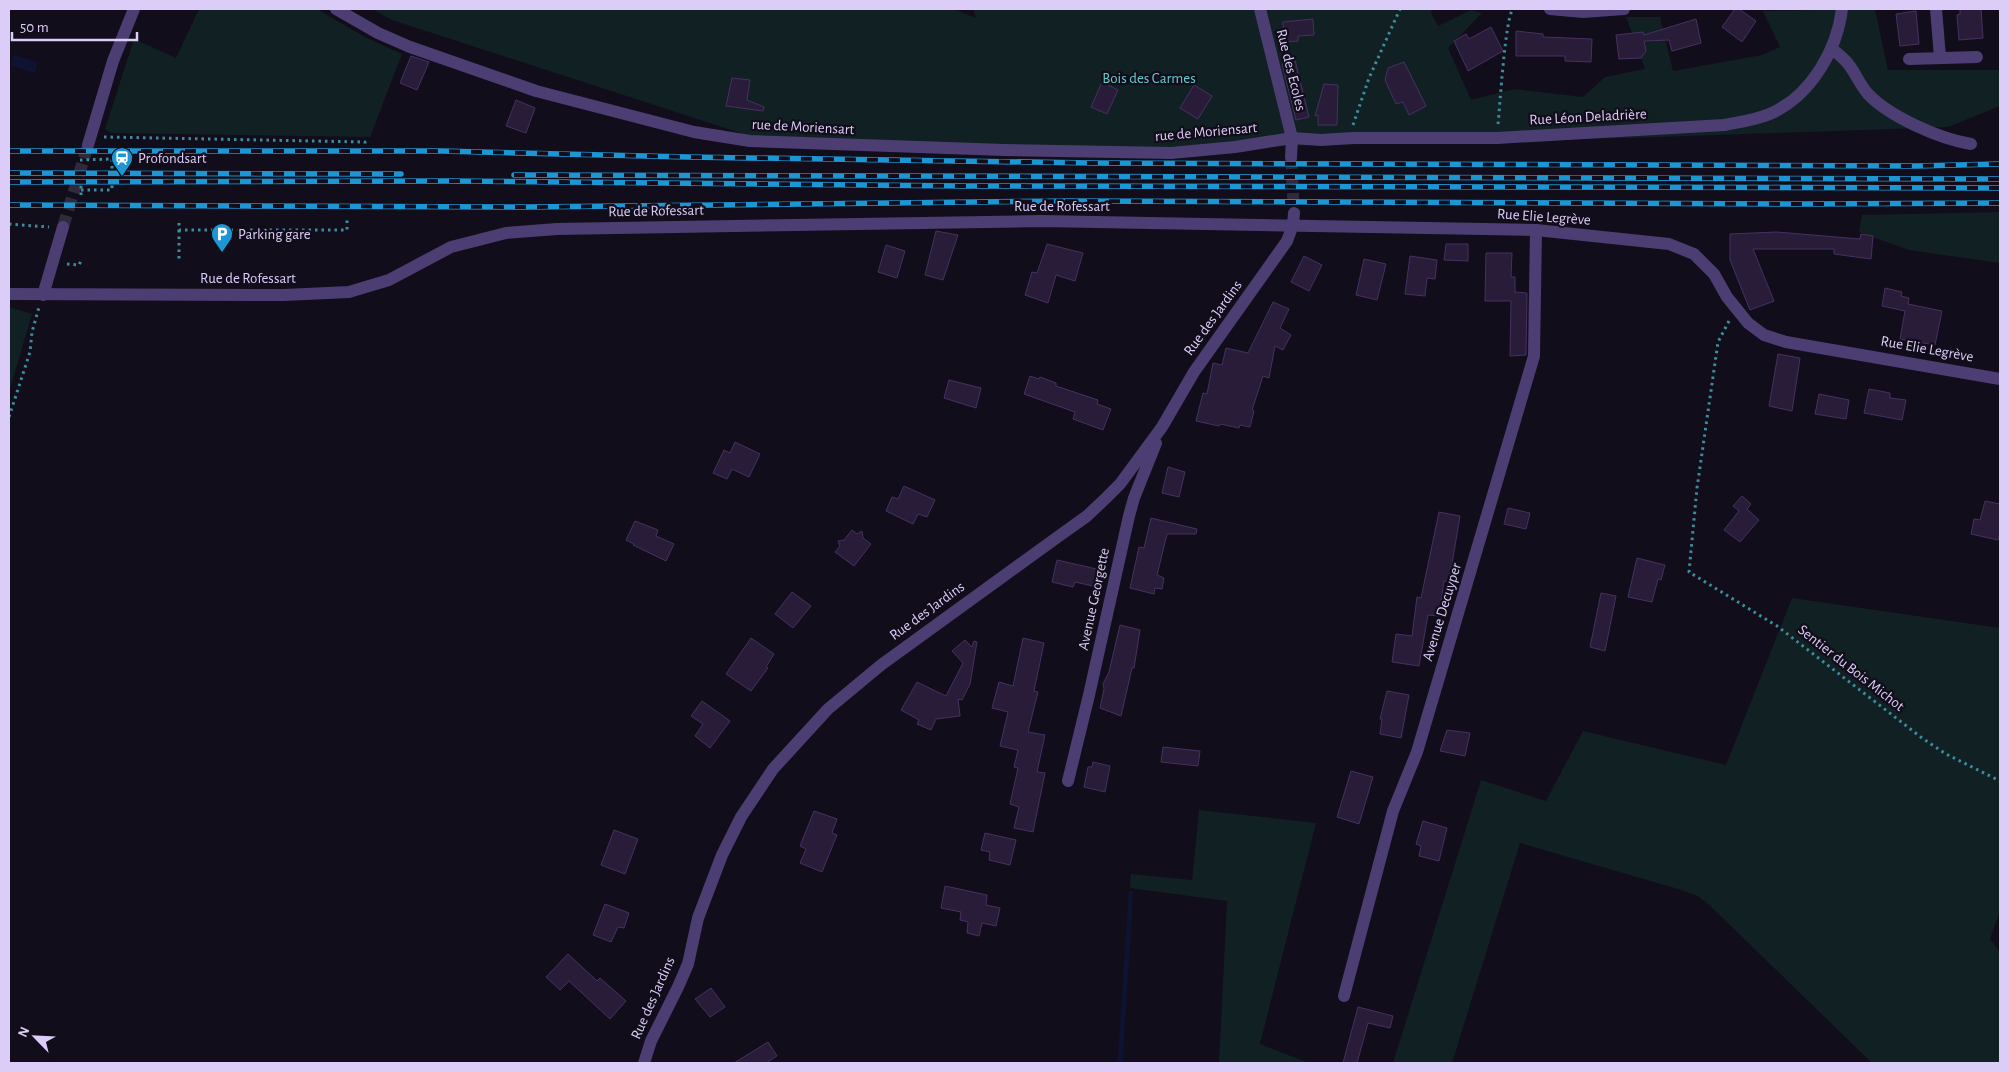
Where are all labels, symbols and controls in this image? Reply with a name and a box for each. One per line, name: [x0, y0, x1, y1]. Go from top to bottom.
scale bar: [12, 10, 138, 42]
text: 50 m: [20, 20, 49, 35]
street label: Rue des Ecoles: [1274, 27, 1308, 113]
park label: Bois des Carmes: [1102, 71, 1196, 86]
street label: Rue Léon Deladrière: [1529, 106, 1647, 128]
street label: rue de Moriensart: [751, 117, 855, 137]
street label: rue de Moriensart: [1154, 120, 1258, 144]
station icon: Profondsart: [110, 146, 134, 177]
place label: Profondsart: [138, 151, 207, 166]
street label: Rue de Rofessart: [1014, 199, 1110, 214]
street label: Rue de Rofessart: [608, 203, 704, 219]
street label: Rue Elie Legrève: [1497, 206, 1591, 228]
parking icon: Parking gare: [210, 222, 234, 253]
place label: Parking gare: [238, 227, 311, 242]
street label: Rue de Rofessart: [200, 271, 296, 286]
street label: Rue des Jardins: [1181, 278, 1245, 358]
street label: Rue Elie Legrève: [1879, 333, 1975, 365]
street label: Avenue Georgette: [1076, 546, 1112, 652]
street label: Avenue Decuyper: [1420, 561, 1464, 663]
street label: Rue des Jardins: [887, 579, 967, 643]
street label: Sentier du Bois Michot: [1795, 622, 1907, 714]
street label: Rue des Jardins: [628, 955, 678, 1041]
north arrow: [10, 1012, 60, 1062]
text: N: [16, 1025, 32, 1039]

